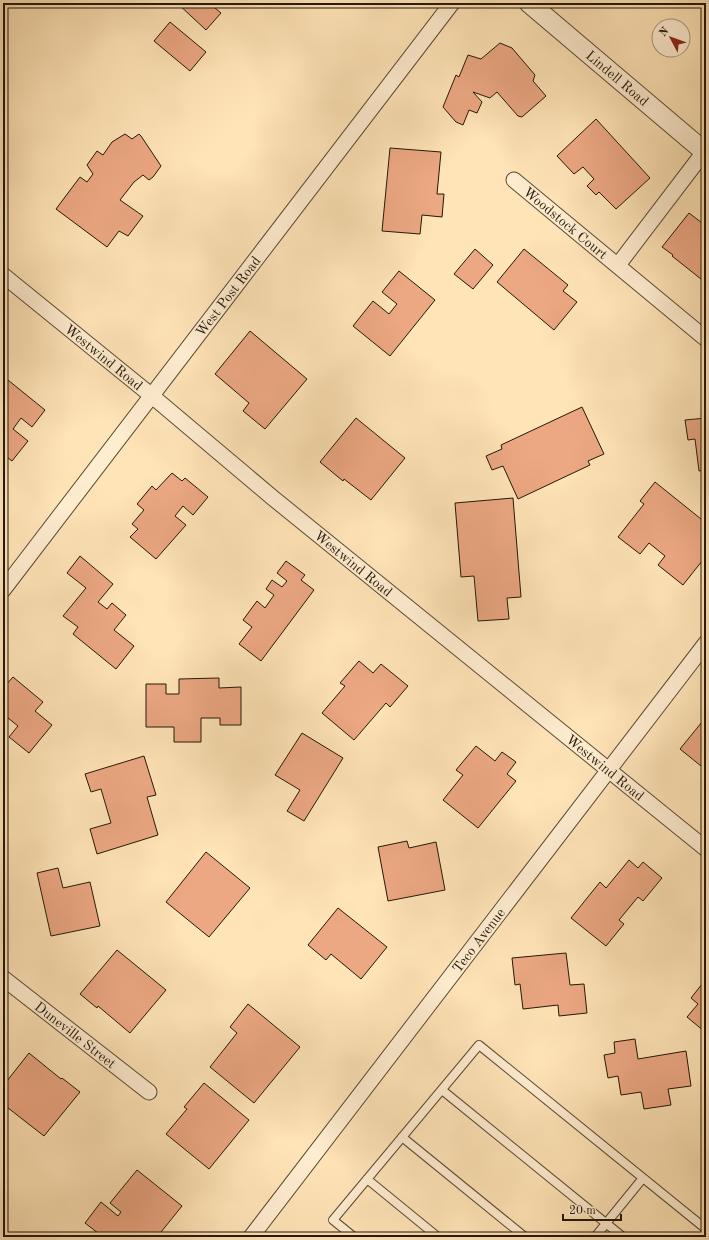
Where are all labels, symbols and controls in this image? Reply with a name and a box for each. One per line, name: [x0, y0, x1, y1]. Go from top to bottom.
north arrow: [651, 18, 691, 58]
text: N: [658, 25, 672, 39]
street label: Lindell Road: [583, 48, 651, 109]
street label: Woodstock Court: [520, 185, 610, 262]
street label: West Post Road: [194, 254, 264, 339]
street label: Westwind Road: [62, 322, 145, 393]
street label: Westwind Road: [311, 529, 395, 600]
street label: Westwind Road: [563, 733, 646, 804]
street label: Teco Avenue: [450, 906, 508, 976]
street label: Duneville Street: [32, 1000, 118, 1071]
scale bar: [563, 1196, 621, 1222]
text: 20 m: [569, 1205, 596, 1217]

